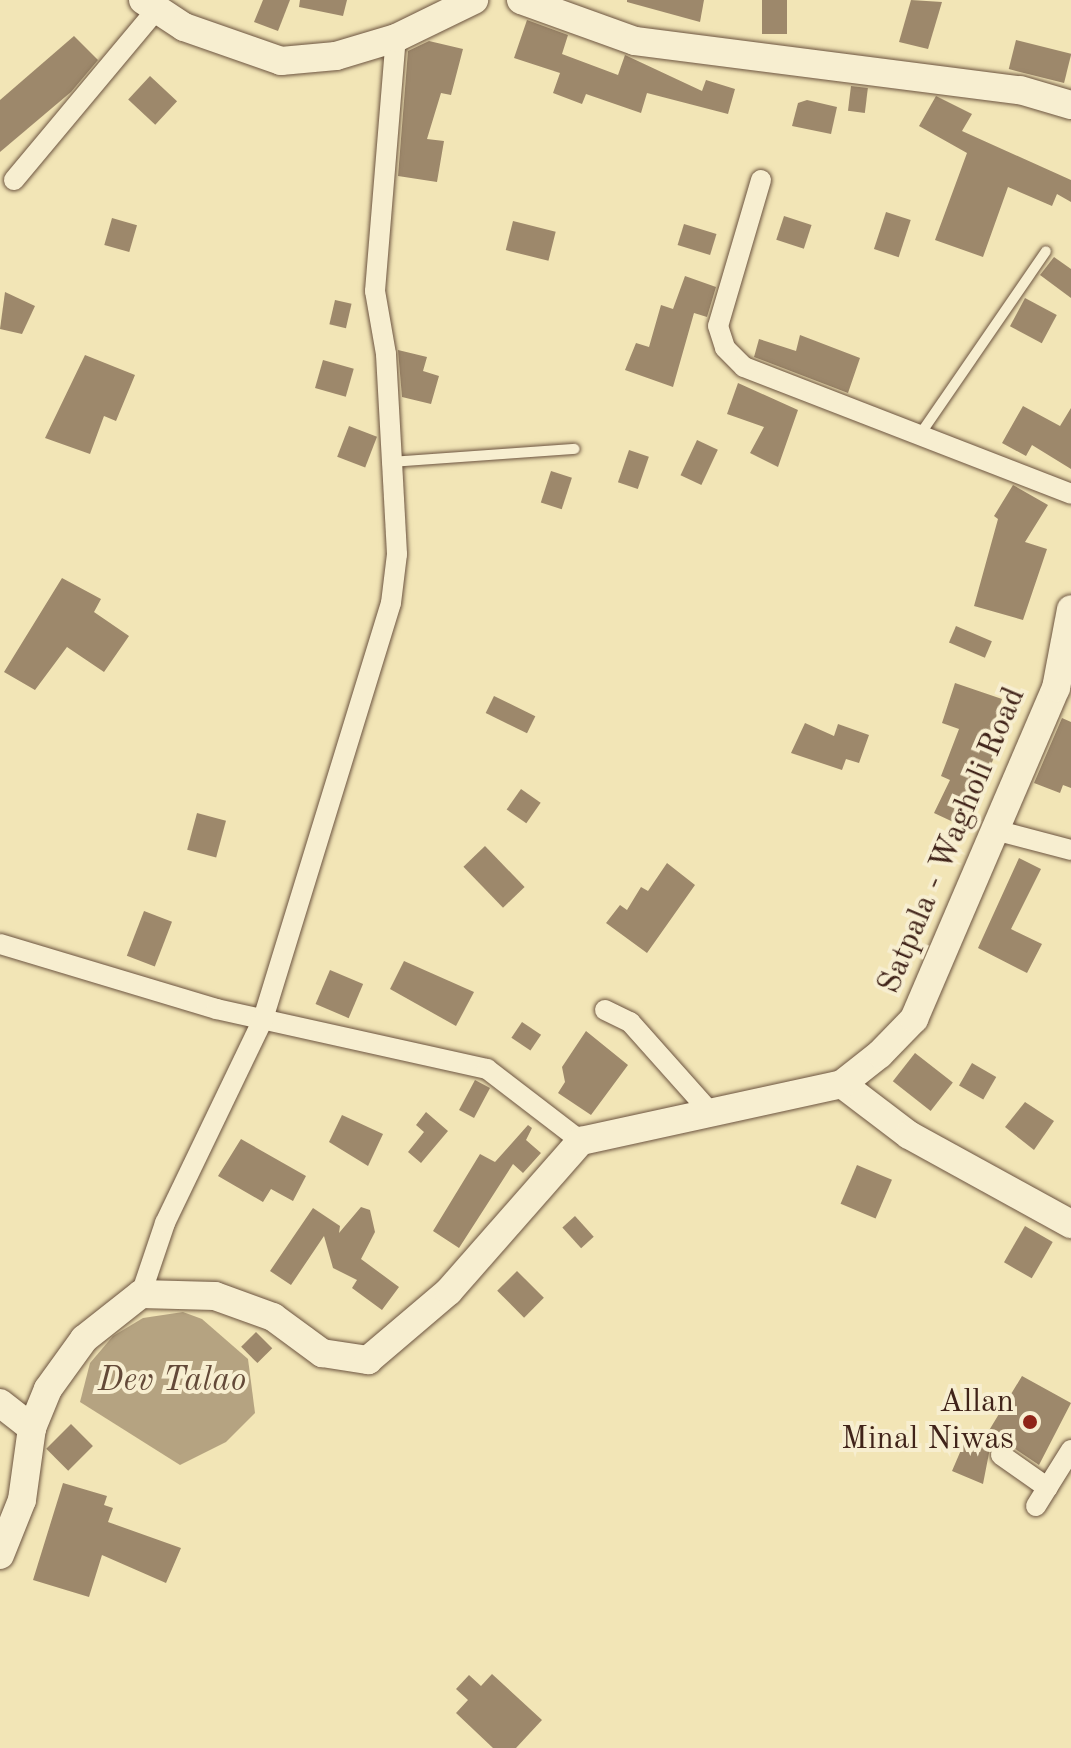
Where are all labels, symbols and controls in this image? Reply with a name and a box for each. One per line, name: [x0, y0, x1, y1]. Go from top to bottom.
street label: Satpala - Wagholi Road: [871, 682, 1035, 1000]
water label: Dev Talao: [98, 1362, 246, 1402]
place label: Allan Minal Niwas: [841, 1385, 1014, 1460]
marker: Allan Minal Niwas: [1021, 1413, 1039, 1431]

